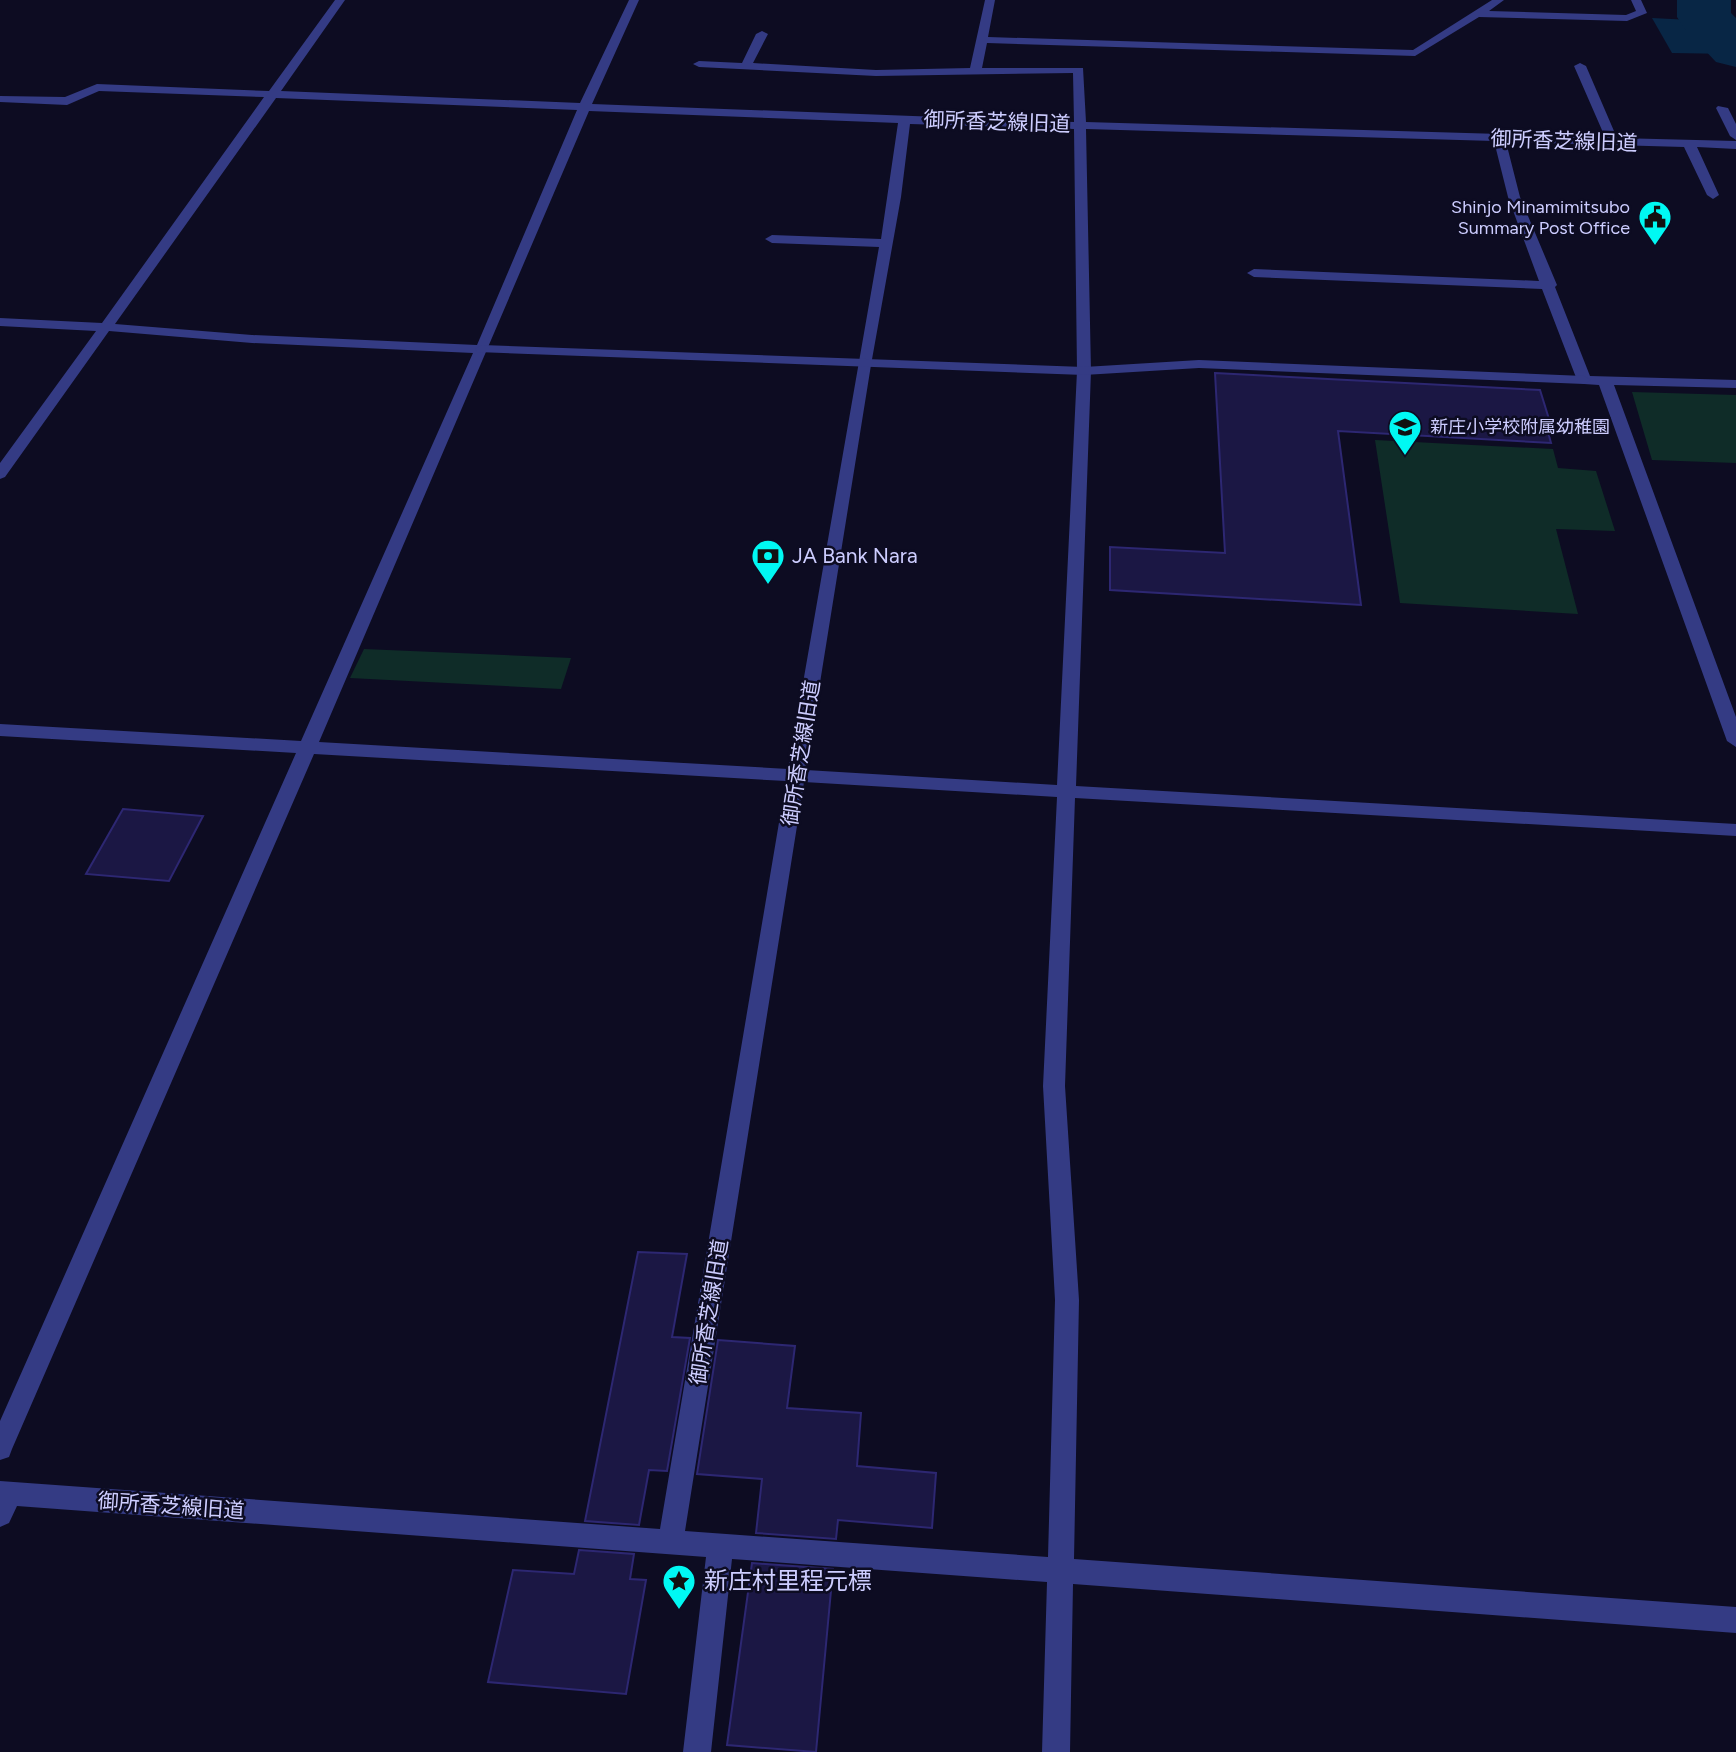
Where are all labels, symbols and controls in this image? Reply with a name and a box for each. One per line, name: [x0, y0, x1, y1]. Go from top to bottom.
street label: 御所香芝線旧道: [923, 106, 1071, 137]
street label: 御所香芝線旧道: [1490, 125, 1638, 156]
place label: Shinjo Minamimitsubo Summary Post Office: [1451, 196, 1630, 239]
public building icon: Shinjo Minamimitsubo Summary Post Office: [1636, 198, 1674, 247]
school or university icon: 新庄小学校附属幼稚園: [1386, 408, 1424, 457]
place label: 新庄小学校附属幼稚園: [1430, 416, 1610, 438]
bank icon: JA Bank Nara: [749, 537, 787, 586]
place label: JA Bank Nara: [792, 543, 918, 568]
street label: 御所香芝線旧道: [777, 678, 824, 827]
street label: 御所香芝線旧道: [685, 1237, 732, 1386]
street label: 御所香芝線旧道: [97, 1488, 245, 1523]
place icon: 新庄村里程元標: [660, 1562, 698, 1611]
place label: 新庄村里程元標: [704, 1566, 872, 1595]

